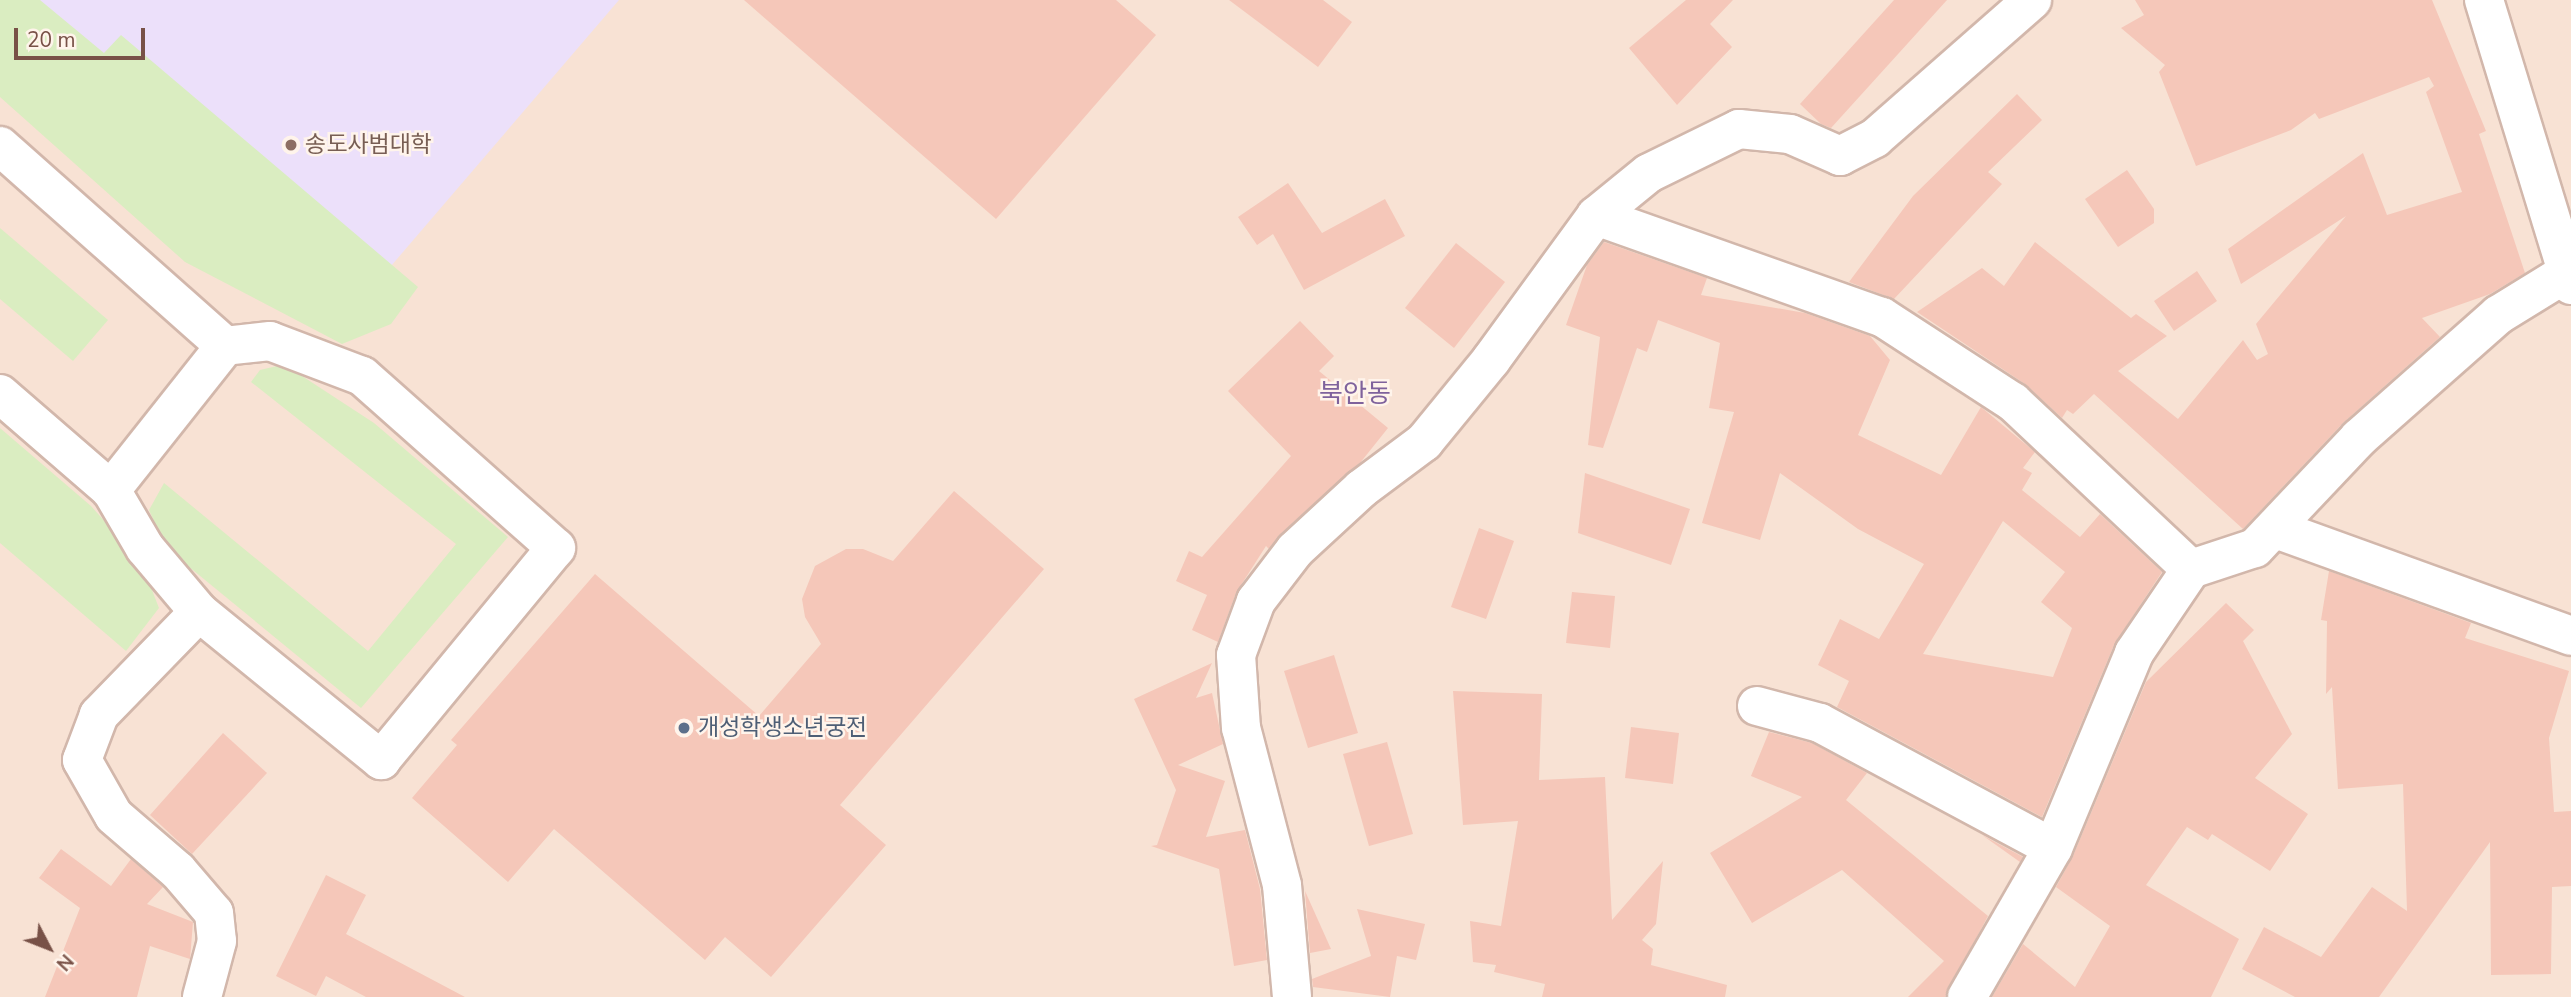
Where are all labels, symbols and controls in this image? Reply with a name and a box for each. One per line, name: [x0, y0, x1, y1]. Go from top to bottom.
scale bar: [18, 14, 149, 58]
text: 20 m: [27, 26, 76, 54]
place label: 송도사범대학: [305, 131, 432, 159]
marker: 송도사범대학: [283, 137, 299, 153]
district label: 북안동: [1319, 378, 1391, 410]
place label: 개성학생소년궁전: [698, 714, 867, 742]
marker: 개성학생소년궁전: [676, 720, 692, 736]
north arrow: [14, 913, 84, 983]
text: N: [50, 948, 79, 976]

